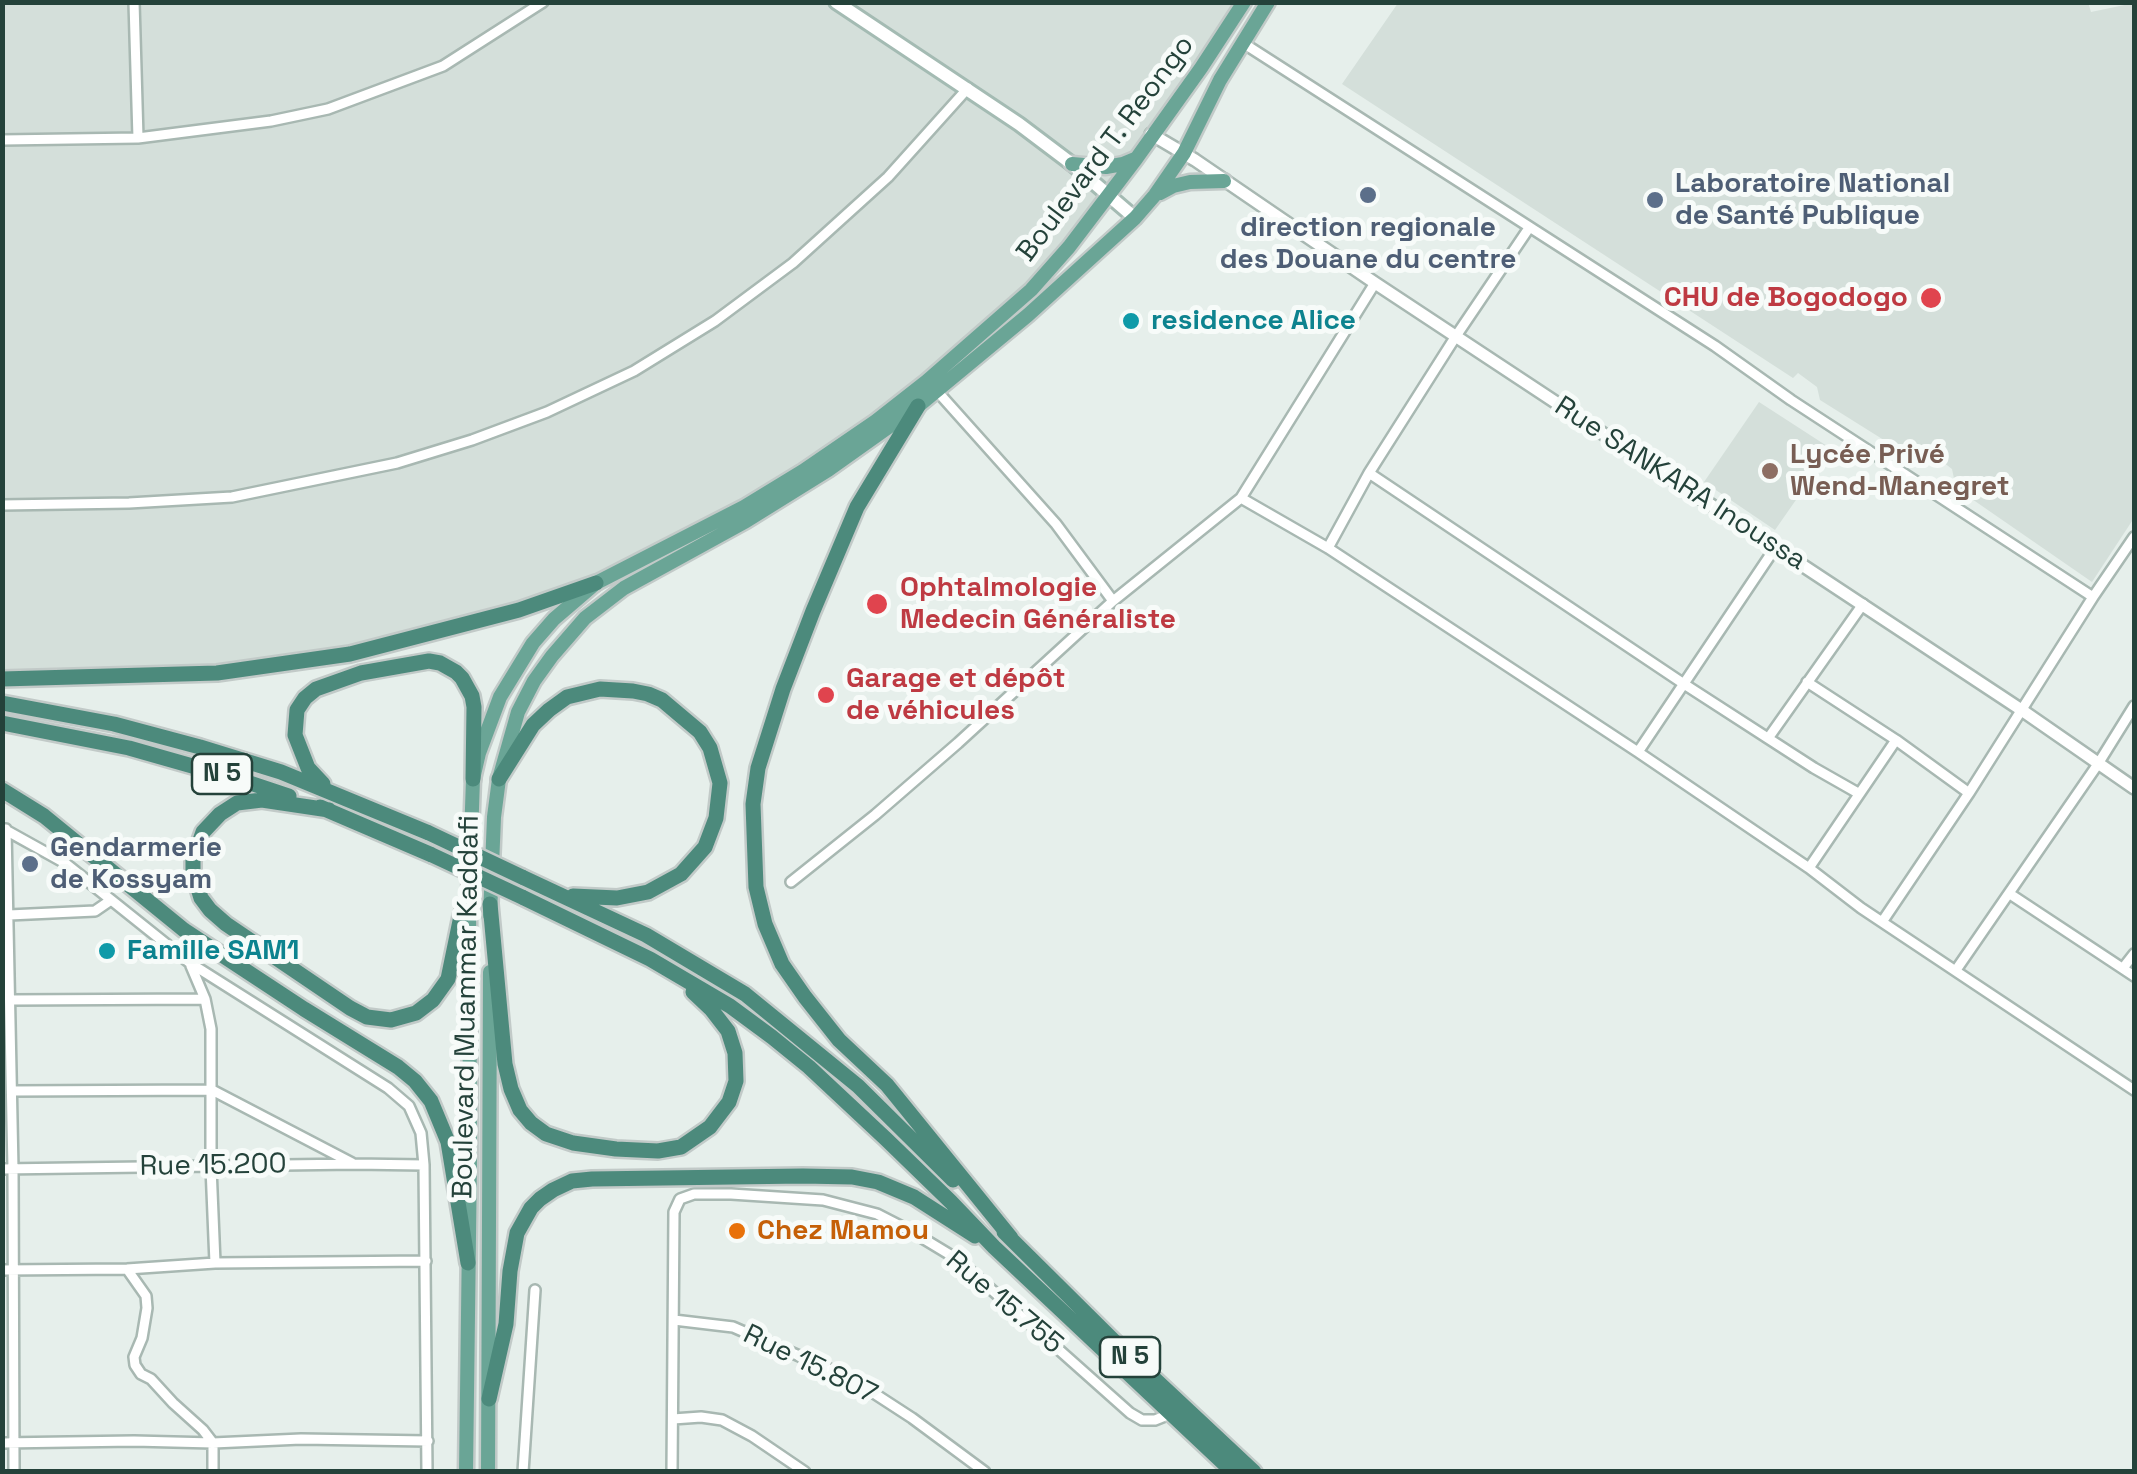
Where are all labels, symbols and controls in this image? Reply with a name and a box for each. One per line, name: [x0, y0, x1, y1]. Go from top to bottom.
street label: Boulevard T. Reongo: [1010, 30, 1202, 268]
place label: Laboratoire National de Santé Publique: [1675, 167, 1950, 233]
marker: direction regionale des Douane du centre: [1357, 184, 1379, 206]
marker: Laboratoire National de Santé Publique: [1644, 189, 1666, 211]
place label: direction regionale des Douane du centre: [1220, 211, 1516, 277]
place label: CHU de Bogodogo: [1664, 281, 1908, 315]
marker: CHU de Bogodogo: [1918, 285, 1944, 311]
place label: residence Alice: [1151, 304, 1356, 338]
marker: residence Alice: [1120, 310, 1142, 332]
street label: Rue SANKARA Inoussa: [1548, 390, 1812, 578]
place label: Lycée Privé Wend-Manegret: [1790, 438, 2010, 504]
marker: Lycée Privé Wend-Manegret: [1759, 460, 1781, 482]
place label: Ophtalmologie Medecin Généraliste: [900, 571, 1176, 637]
marker: Ophtalmologie Medecin Généraliste: [864, 591, 890, 617]
place label: Garage et dépôt de véhicules: [846, 662, 1065, 728]
marker: Garage et dépôt de véhicules: [815, 684, 837, 706]
road number: N 5: [192, 754, 252, 794]
street label: Boulevard Muammar Kaddafi: [447, 815, 487, 1199]
place label: Gendarmerie de Kossyam: [50, 831, 222, 897]
marker: Gendarmerie de Kossyam: [19, 853, 41, 875]
place label: Famille SAM1: [127, 934, 300, 968]
marker: Famille SAM1: [96, 940, 118, 962]
street label: Rue 15.200: [139, 1148, 287, 1184]
place label: Chez Mamou: [757, 1214, 929, 1248]
marker: Chez Mamou: [726, 1220, 748, 1242]
street label: Rue 15.755: [939, 1244, 1069, 1362]
street label: Rue 15.807: [738, 1318, 882, 1412]
road number: N 5: [1100, 1337, 1160, 1377]

